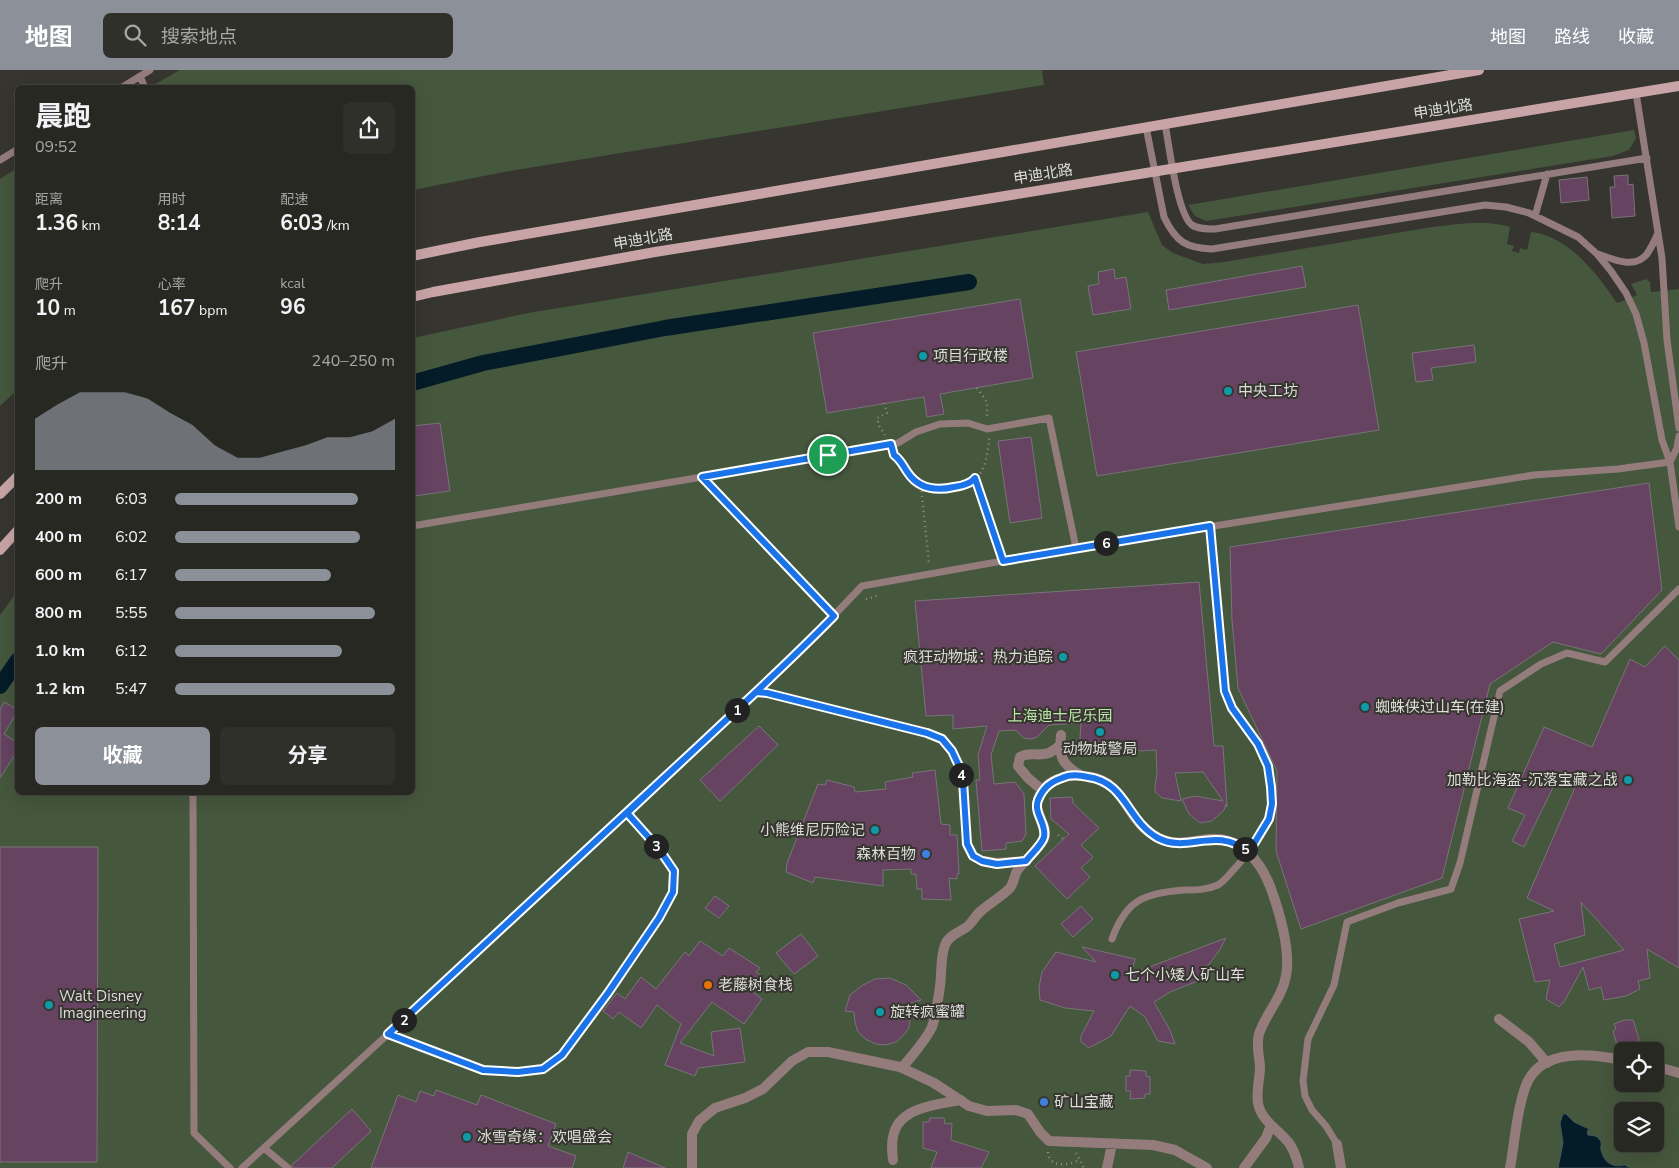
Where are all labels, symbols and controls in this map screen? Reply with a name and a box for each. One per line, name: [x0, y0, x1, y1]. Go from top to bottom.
search box: [103, 13, 453, 58]
text: 地图: [25, 21, 73, 53]
icon: search: [121, 21, 149, 49]
text: 搜索地点: [161, 24, 237, 50]
text: 地图: [1490, 25, 1526, 49]
text: 路线: [1554, 25, 1590, 49]
text: 收藏: [1618, 25, 1654, 49]
street label: 申迪北路: [1412, 94, 1474, 124]
text: 晨跑: [35, 98, 91, 136]
button: share: [343, 102, 395, 154]
text: 09:52: [35, 136, 77, 158]
street label: 申迪北路: [1012, 159, 1074, 189]
text: 距离: [35, 190, 63, 209]
text: 用时: [158, 190, 186, 209]
text: 配速: [280, 190, 308, 209]
text: 1.36: [35, 209, 78, 237]
text: 8:14: [158, 209, 201, 237]
text: 6:03: [280, 209, 323, 237]
text: km: [78, 216, 101, 235]
text: /km: [323, 216, 350, 235]
street label: 申迪北路: [612, 224, 674, 254]
text: kcal: [280, 274, 305, 293]
text: 爬升: [35, 275, 63, 294]
text: 心率: [158, 275, 186, 294]
text: 96: [280, 293, 306, 321]
text: 10: [35, 294, 60, 322]
text: 167: [158, 294, 195, 322]
text: m: [60, 301, 76, 320]
text: bpm: [195, 301, 227, 320]
place label: 项目行政楼: [933, 346, 1008, 366]
text: 240–250 m: [312, 350, 395, 372]
marker: 项目行政楼: [917, 350, 929, 362]
text: 爬升: [35, 353, 67, 375]
place label: 中央工坊: [1238, 381, 1298, 401]
marker: 中央工坊: [1222, 385, 1234, 397]
pin: [807, 434, 849, 476]
icon: arrive: [814, 441, 842, 469]
text: 200 m: [35, 488, 82, 510]
text: 6:03: [115, 488, 147, 510]
text: 400 m: [35, 526, 82, 548]
text: 6:02: [115, 526, 147, 548]
pin: 6: [1094, 530, 1118, 556]
text: 6: [1102, 534, 1111, 553]
text: 600 m: [35, 564, 82, 586]
text: 6:17: [115, 564, 147, 586]
text: 800 m: [35, 602, 82, 624]
text: 5:55: [115, 602, 147, 624]
text: 1.0 km: [35, 640, 85, 662]
text: 6:12: [115, 640, 147, 662]
place label: 疯狂动物城：热力追踪: [903, 647, 1053, 667]
marker: 疯狂动物城：热力追踪: [1057, 651, 1069, 663]
text: 1.2 km: [35, 678, 85, 700]
text: 5:47: [115, 678, 147, 700]
place label: 蜘蛛侠过山车(在建): [1375, 697, 1505, 717]
pin: 1: [724, 698, 750, 722]
text: 1: [733, 701, 742, 720]
marker: 蜘蛛侠过山车(在建): [1359, 701, 1371, 713]
park label: 上海迪士尼乐园: [1007, 706, 1113, 726]
marker: 动物城警局: [1094, 726, 1106, 738]
button: 收藏: [35, 727, 210, 785]
button: 分享: [220, 727, 395, 785]
place label: 动物城警局: [1062, 739, 1138, 759]
pin: 4: [948, 762, 974, 788]
text: 4: [957, 766, 966, 785]
place label: 加勒比海盗-沉落宝藏之战: [1447, 770, 1618, 790]
marker: 加勒比海盗-沉落宝藏之战: [1622, 774, 1634, 786]
place label: 小熊维尼历险记: [760, 820, 865, 840]
marker: 小熊维尼历险记: [869, 824, 881, 836]
pin: 3: [644, 834, 668, 858]
pin: 5: [1232, 836, 1258, 862]
text: 3: [652, 837, 661, 856]
text: 5: [1241, 840, 1250, 859]
place label: 森林百物: [856, 844, 916, 864]
marker: 森林百物: [920, 848, 932, 860]
place label: 七个小矮人矿山车: [1125, 965, 1245, 985]
marker: 七个小矮人矿山车: [1109, 969, 1121, 981]
place label: 老藤树食栈: [718, 975, 793, 995]
marker: 老藤树食栈: [702, 979, 714, 991]
place label: Walt Disney Imagineering: [59, 986, 147, 1023]
marker: Walt Disney Imagineering: [43, 999, 55, 1011]
place label: 旋转疯蜜罐: [890, 1002, 965, 1022]
marker: 旋转疯蜜罐: [874, 1006, 886, 1018]
pin: 2: [392, 1008, 416, 1032]
text: 2: [400, 1011, 409, 1030]
map controls: [1614, 1042, 1664, 1152]
button: locate: [1614, 1042, 1664, 1092]
place label: 矿山宝藏: [1054, 1092, 1114, 1112]
marker: 矿山宝藏: [1038, 1096, 1050, 1108]
button: layers: [1614, 1102, 1664, 1152]
place label: 冰雪奇缘：欢唱盛会: [477, 1127, 612, 1147]
marker: 冰雪奇缘：欢唱盛会: [461, 1131, 473, 1143]

